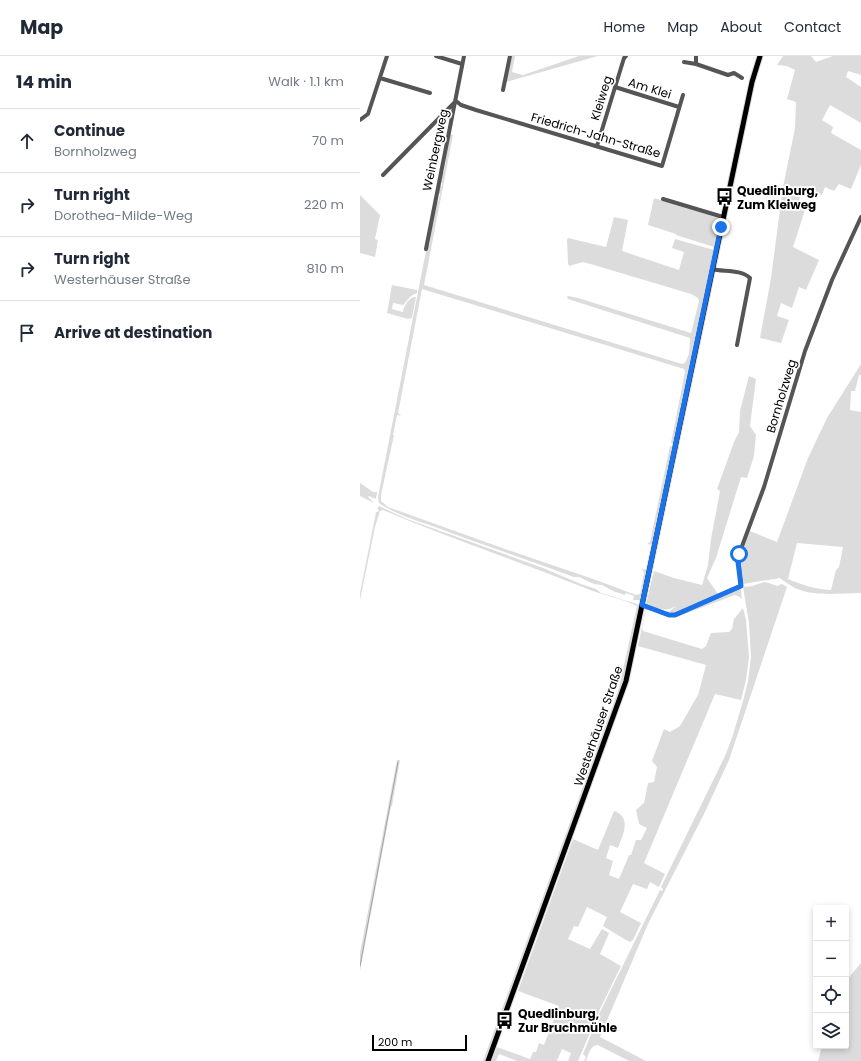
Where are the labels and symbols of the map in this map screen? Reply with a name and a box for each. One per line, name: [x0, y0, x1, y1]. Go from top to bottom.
street label: Am Klei: [626, 73, 674, 103]
street label: Kleiweg: [586, 74, 616, 122]
street label: Weinbergweg: [418, 107, 452, 193]
street label: Friedrich-Jahn-Straße: [529, 108, 663, 162]
place label: Quedlinburg, Zum Kleiweg: [737, 182, 818, 213]
bus stop icon: Quedlinburg, Zum Kleiweg: [714, 187, 734, 207]
route end: [712, 218, 730, 236]
street label: Bornholzweg: [762, 357, 800, 435]
route start: [730, 545, 748, 563]
street label: Westerhäuser Straße: [569, 664, 627, 788]
place label: Quedlinburg, Zur Bruchmühle: [518, 1005, 618, 1036]
bus stop icon: Quedlinburg, Zur Bruchmühle: [495, 1010, 515, 1030]
scale bar: [372, 1033, 467, 1052]

